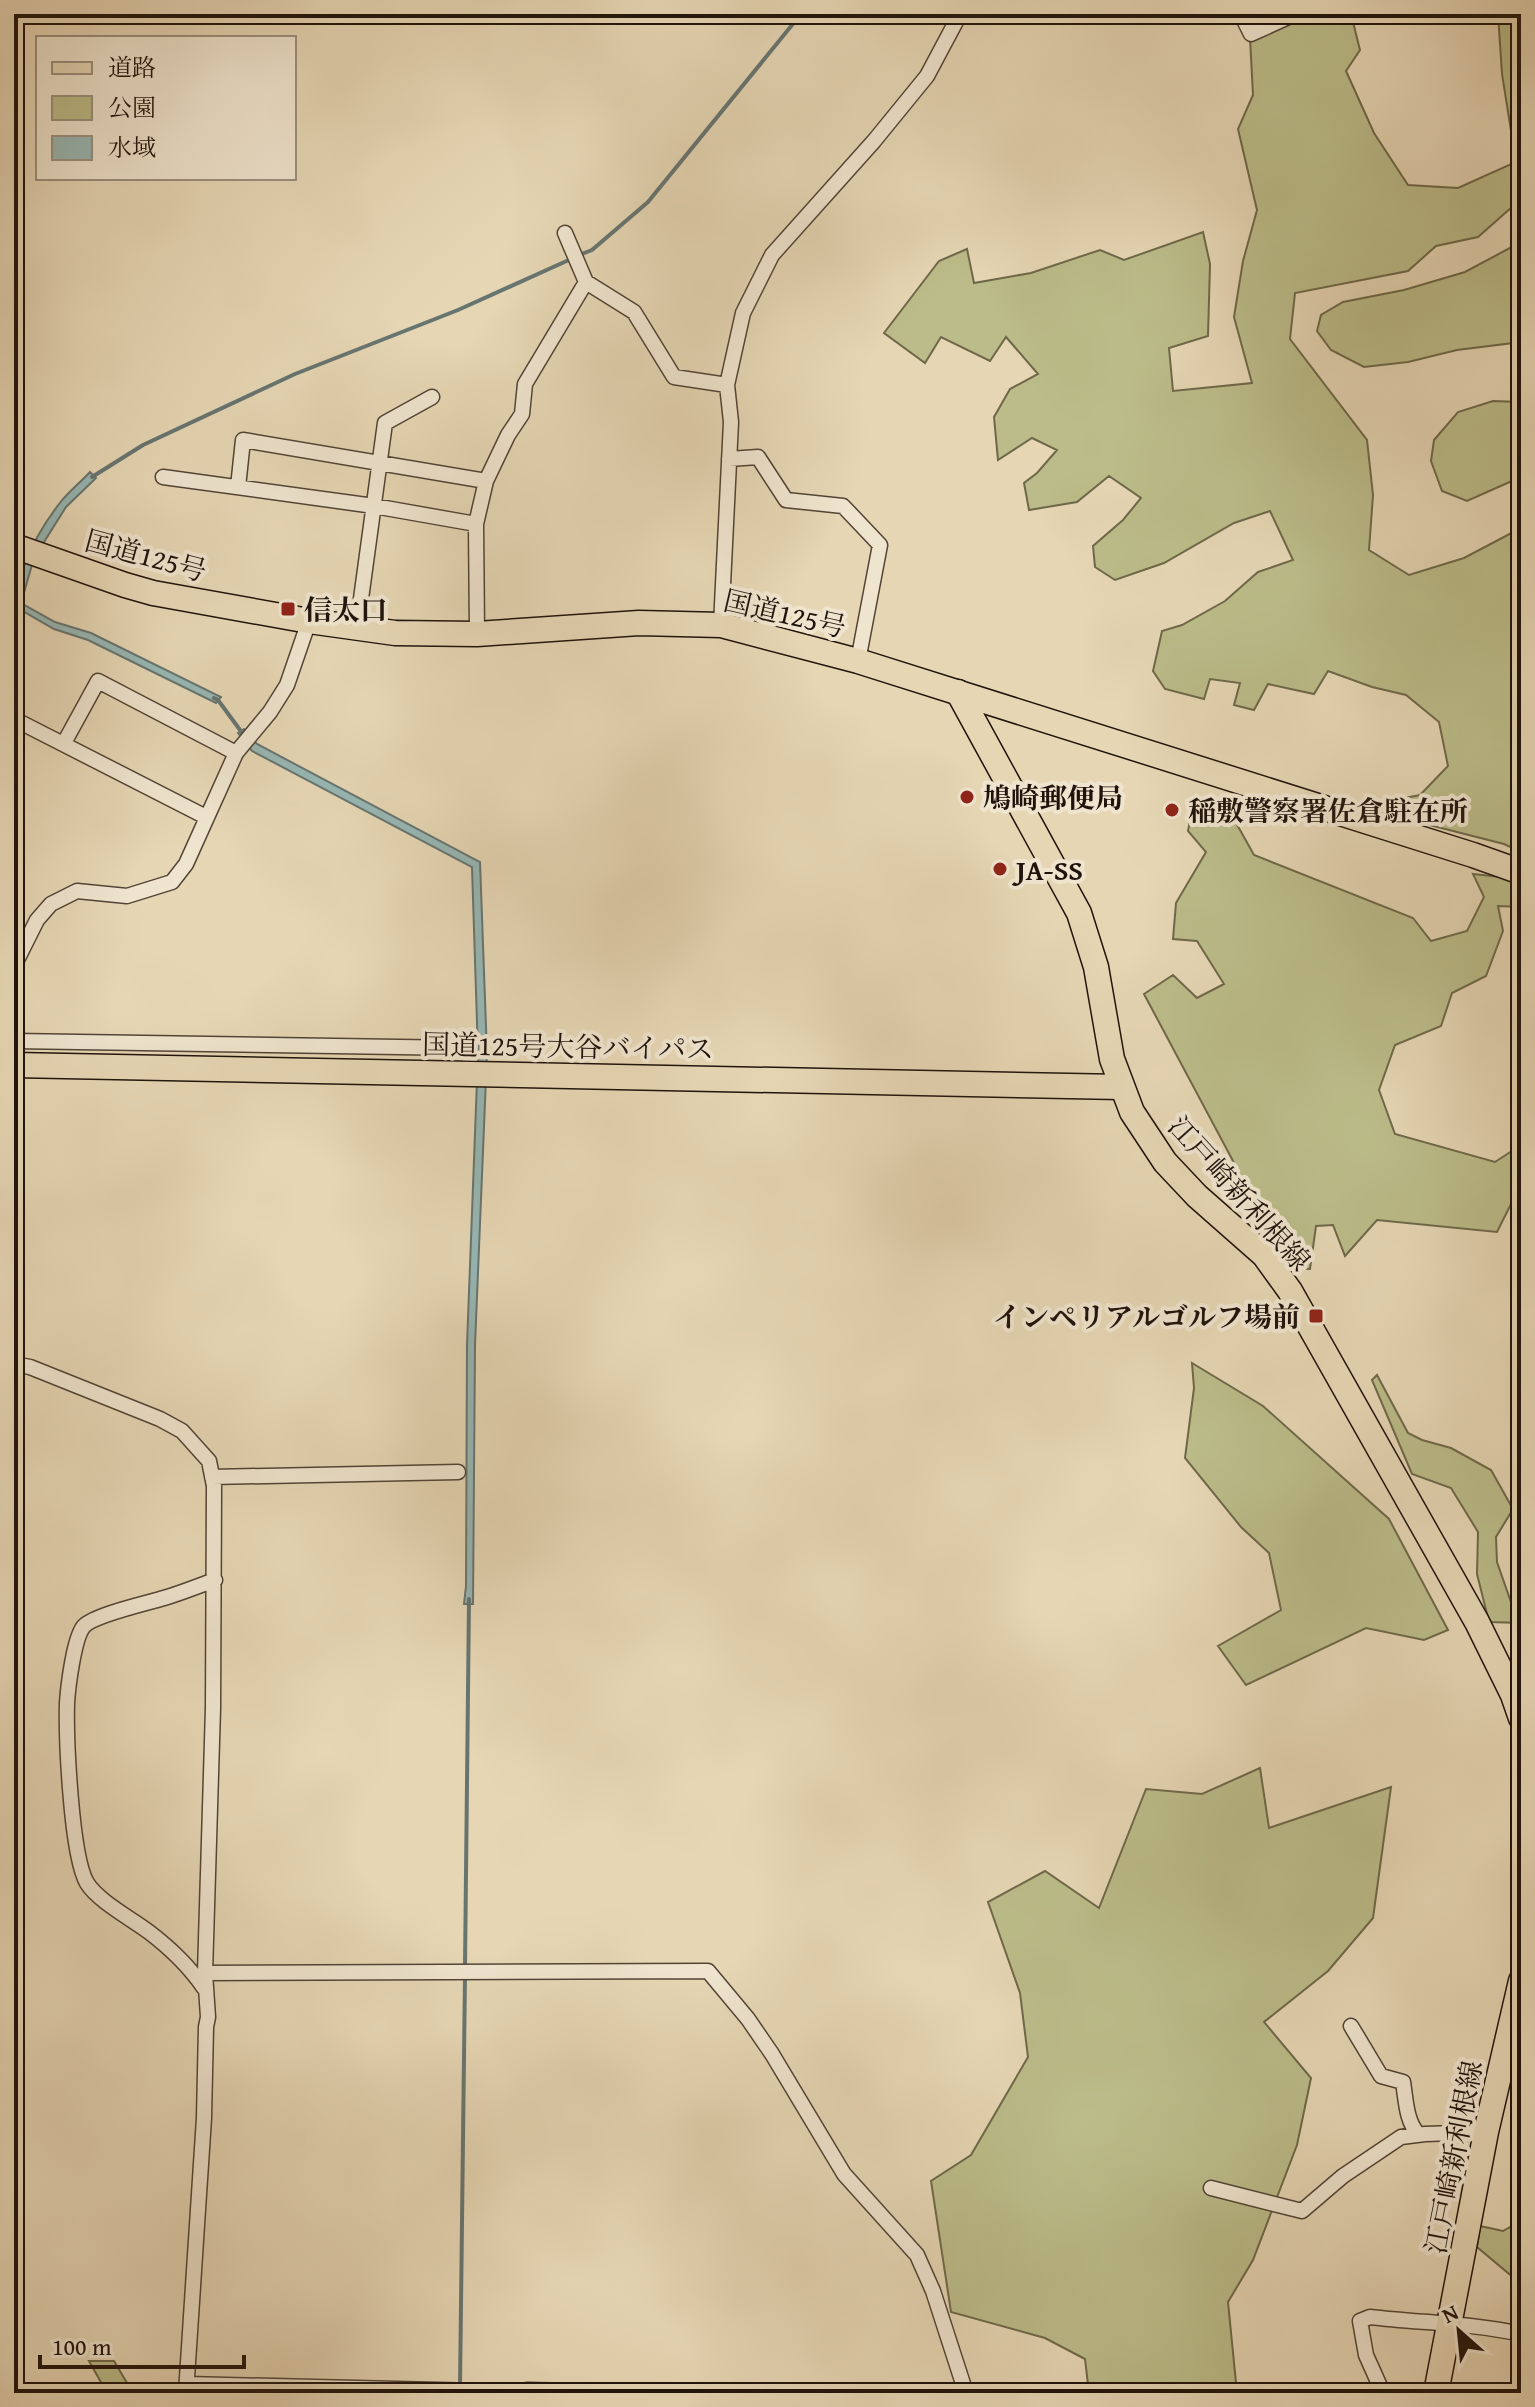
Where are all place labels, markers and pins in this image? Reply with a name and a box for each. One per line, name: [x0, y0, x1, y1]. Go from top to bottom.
place label: 信太口: [304, 589, 388, 630]
marker: 信太口: [279, 600, 297, 618]
place label: 鳩崎郵便局: [983, 777, 1123, 818]
marker: 鳩崎郵便局: [958, 788, 976, 806]
place label: 稲敷警察署佐倉駐在所: [1188, 790, 1468, 831]
marker: 稲敷警察署佐倉駐在所: [1163, 801, 1181, 819]
place label: JA-SS: [1012, 849, 1083, 890]
marker: JA-SS: [991, 860, 1009, 878]
place label: インペリアルゴルフ場前: [993, 1296, 1300, 1337]
marker: インペリアルゴルフ場前: [1307, 1307, 1325, 1325]

